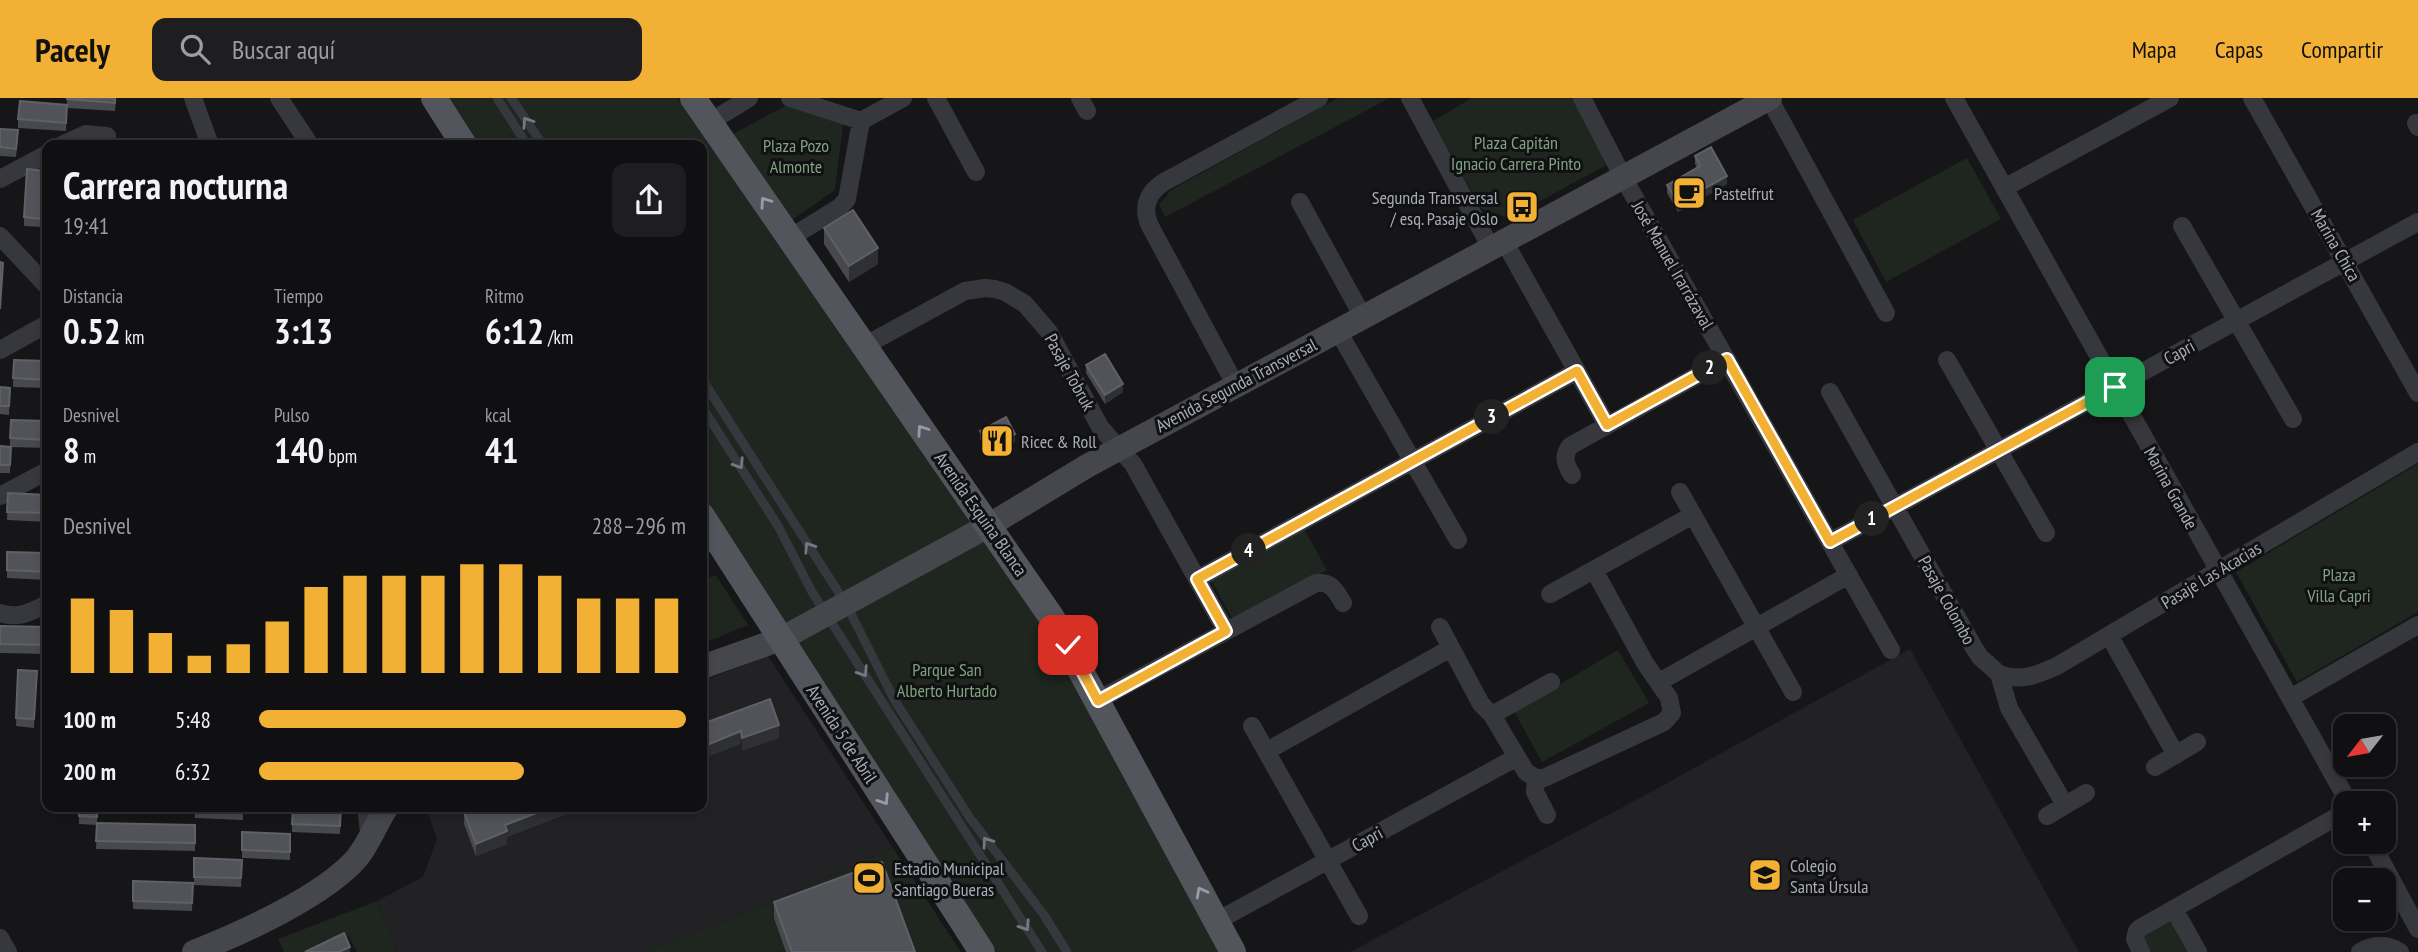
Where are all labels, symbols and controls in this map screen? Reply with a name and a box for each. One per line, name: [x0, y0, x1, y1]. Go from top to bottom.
search box: [152, 18, 642, 81]
text: Pacely: [35, 28, 110, 71]
icon: search: [176, 30, 214, 68]
text: Buscar aquí: [232, 33, 335, 66]
text: Mapa: [2132, 34, 2177, 65]
text: Capas: [2215, 34, 2263, 65]
text: Compartir: [2301, 34, 2383, 65]
one-way arrow: [523, 117, 535, 130]
park label: Plaza Capitán Ignacio Carrera Pinto: [1451, 131, 1581, 175]
park label: Plaza Pozo Almonte: [763, 134, 829, 178]
text: Carrera nocturna: [63, 160, 288, 209]
button: share: [612, 163, 686, 237]
cafe icon: Pastelfrut: [1670, 174, 1708, 212]
place label: Pastelfrut: [1714, 182, 1774, 205]
place label: Segunda Transversal / esq. Pasaje Oslo: [1372, 186, 1499, 230]
bus stop icon: Segunda Transversal / esq. Pasaje Oslo: [1503, 188, 1541, 226]
street label: José Manuel Irarrázaval: [1626, 196, 1720, 334]
one-way arrow: [761, 197, 773, 210]
street label: Marina Chica: [2306, 205, 2366, 285]
text: 19:41: [63, 211, 109, 240]
text: Distancia: [63, 284, 123, 308]
text: Tiempo: [274, 284, 323, 308]
text: Ritmo: [485, 284, 524, 308]
text: 0.52: [63, 308, 121, 354]
text: 3:13: [274, 308, 333, 354]
text: 6:12: [485, 308, 544, 354]
text: km: [121, 325, 144, 349]
text: /km: [544, 325, 573, 349]
street label: Pasaje Tobruk: [1040, 330, 1100, 414]
street label: Avenida Segunda Transversal: [1151, 332, 1321, 437]
street label: Capri: [2159, 334, 2199, 370]
pin: 2: [1692, 350, 1728, 386]
text: 2: [1705, 355, 1714, 379]
pin: [2085, 357, 2145, 417]
icon: arrive: [2096, 368, 2134, 406]
pin: 3: [1474, 400, 1510, 434]
text: Desnivel: [63, 403, 119, 427]
text: Pulso: [274, 403, 309, 427]
text: kcal: [485, 403, 511, 427]
text: 3: [1487, 404, 1496, 428]
restaurant icon: Ricec & Roll: [978, 422, 1016, 460]
one-way arrow: [917, 424, 930, 437]
text: 8: [63, 427, 80, 473]
text: 140: [274, 427, 324, 473]
text: 41: [485, 427, 518, 473]
place label: Ricec & Roll: [1021, 430, 1097, 453]
street label: Marina Grande: [2139, 443, 2203, 533]
text: m: [80, 444, 96, 468]
text: bpm: [324, 444, 357, 468]
street label: Avenida Esquina Blanca: [930, 447, 1032, 581]
one-way arrow: [730, 456, 743, 469]
pin: 1: [1854, 502, 1890, 536]
text: 1: [1867, 506, 1876, 530]
text: Desnivel: [63, 511, 131, 540]
text: 288–296 m: [592, 511, 686, 540]
pin: 4: [1232, 533, 1266, 568]
street label: Pasaje Las Acacias: [2157, 536, 2265, 614]
text: 4: [1244, 538, 1253, 562]
one-way arrow: [805, 542, 817, 555]
street label: Pasaje Colombo: [1913, 552, 1981, 649]
park label: Plaza Villa Capri: [2306, 563, 2371, 607]
pin: [1038, 615, 1098, 675]
icon: check: [1049, 626, 1087, 664]
park label: Parque San Alberto Hurtado: [897, 658, 997, 702]
one-way arrow: [855, 665, 868, 678]
street label: Avenida 5 de Abril: [802, 680, 883, 788]
text: 100 m: [63, 705, 116, 734]
text: 5:48: [175, 705, 211, 734]
north arrow: [2333, 714, 2396, 777]
map controls: [2333, 714, 2396, 931]
text: 200 m: [63, 757, 116, 786]
text: 6:32: [175, 757, 211, 786]
button: +: [2333, 791, 2396, 854]
one-way arrow: [876, 792, 889, 805]
street label: Capri: [1347, 821, 1387, 857]
one-way arrow: [983, 837, 995, 850]
place label: Colegio Santa Úrsula: [1790, 854, 1868, 898]
school or university icon: Colegio Santa Úrsula: [1746, 856, 1784, 894]
place label: Estadio Municipal Santiago Bueras: [894, 857, 1005, 901]
sports icon: Estadio Municipal Santiago Bueras: [850, 859, 888, 897]
button: −: [2333, 868, 2396, 931]
one-way arrow: [1196, 887, 1209, 899]
one-way arrow: [1017, 918, 1030, 931]

